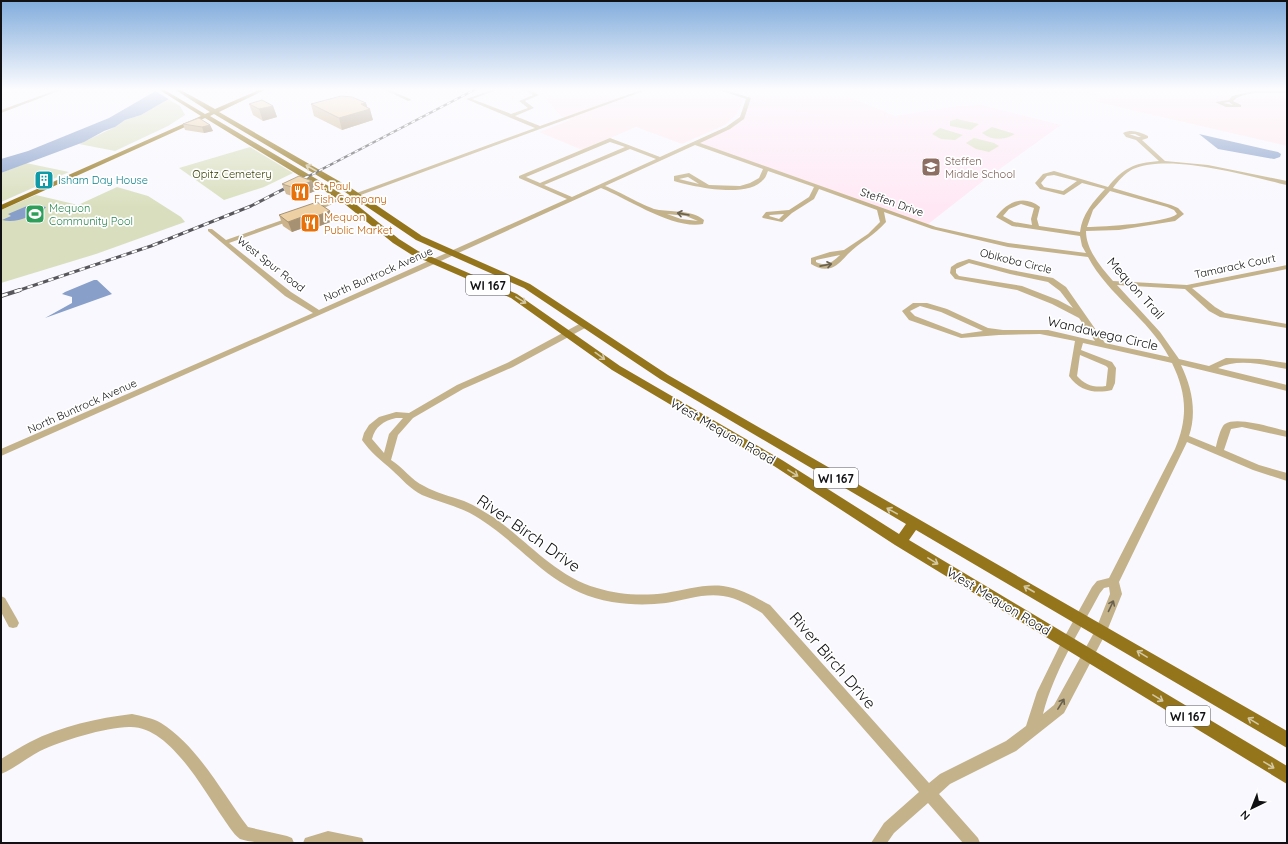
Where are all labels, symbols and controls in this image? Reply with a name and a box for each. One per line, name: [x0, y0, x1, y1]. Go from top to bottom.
place label: Steffen Middle School: [945, 154, 1015, 181]
school or university icon: Steffen Middle School: [920, 156, 942, 178]
one-way arrow: [305, 163, 317, 171]
park label: Opitz Cemetery: [192, 167, 272, 181]
building icon: Isham Day House: [33, 169, 55, 191]
place label: Isham Day House: [58, 173, 148, 187]
place label: St. Paul Fish Company: [314, 179, 387, 206]
restaurant icon: St. Paul Fish Company: [289, 181, 311, 203]
street label: Steffen Drive: [858, 185, 926, 219]
place label: Mequon Community Pool: [49, 201, 133, 228]
sports icon: Mequon Community Pool: [24, 203, 46, 225]
place label: Mequon Public Market: [324, 210, 393, 237]
one-way arrow: [677, 210, 690, 218]
restaurant icon: Mequon Public Market: [299, 212, 321, 234]
street label: West Spur Road: [234, 233, 308, 295]
street label: North Buntrock Avenue: [321, 244, 435, 304]
street label: Obikoba Circle: [978, 245, 1054, 277]
street label: Tamarack Court: [1193, 251, 1277, 281]
street label: Mequon Trail: [1104, 254, 1168, 322]
one-way arrow: [820, 261, 833, 269]
road number: WI 167: [466, 275, 510, 295]
one-way arrow: [515, 296, 526, 304]
street label: Wandawega Circle: [1046, 312, 1160, 354]
one-way arrow: [594, 352, 605, 360]
street label: North Buntrock Avenue: [25, 376, 139, 436]
street label: West Mequon Road: [668, 394, 778, 468]
road number: WI 167: [814, 468, 858, 488]
one-way arrow: [787, 469, 798, 477]
street label: River Birch Drive: [473, 490, 585, 576]
one-way arrow: [886, 507, 898, 515]
one-way arrow: [927, 558, 939, 566]
street label: West Mequon Road: [944, 564, 1054, 638]
one-way arrow: [1023, 585, 1035, 593]
one-way arrow: [1108, 601, 1115, 613]
street label: River Birch Drive: [785, 607, 881, 713]
one-way arrow: [1136, 650, 1148, 658]
one-way arrow: [1152, 694, 1164, 702]
one-way arrow: [1058, 698, 1066, 710]
road number: WI 167: [1166, 706, 1210, 726]
one-way arrow: [1247, 716, 1259, 724]
one-way arrow: [1263, 761, 1275, 769]
north arrow: [1232, 788, 1272, 828]
text: N: [1237, 807, 1253, 823]

